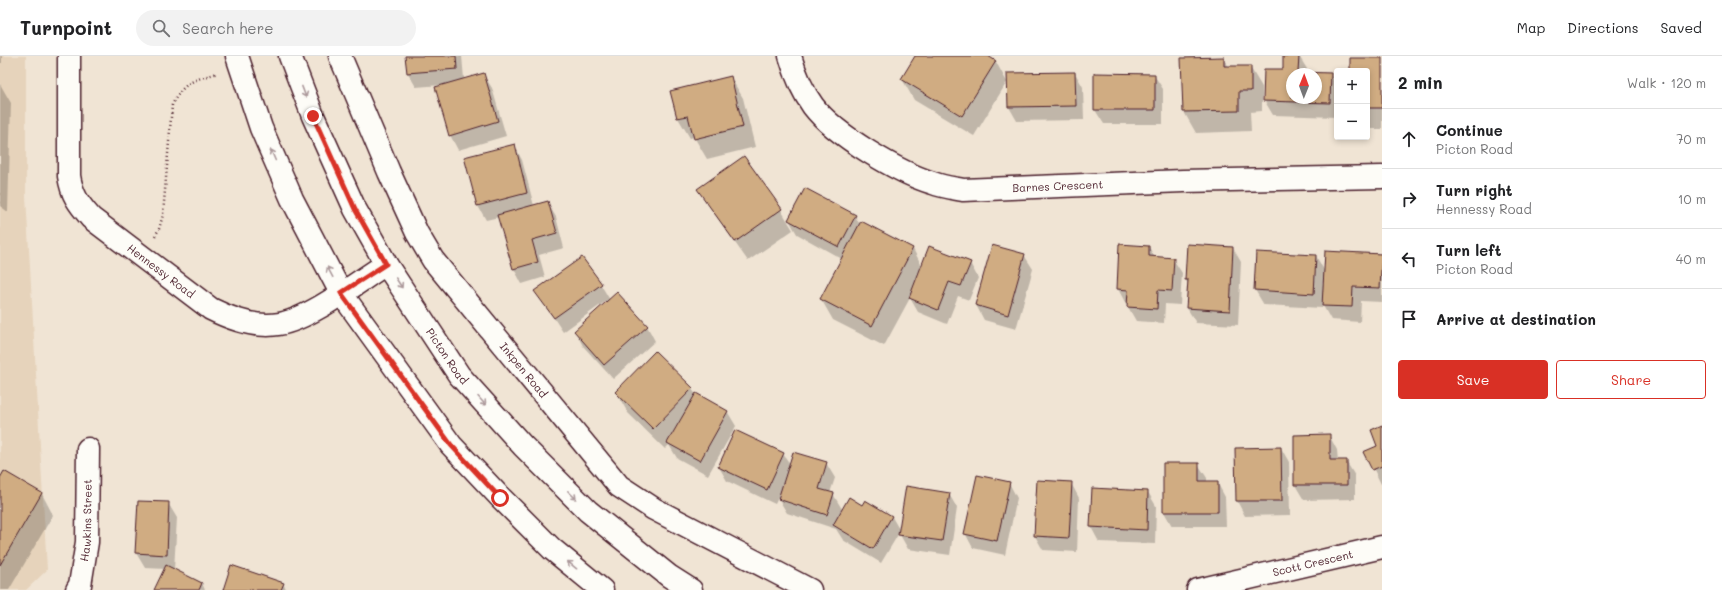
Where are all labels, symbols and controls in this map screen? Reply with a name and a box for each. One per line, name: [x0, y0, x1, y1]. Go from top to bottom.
search box: [136, 10, 416, 46]
text: Turnpoint: [20, 15, 112, 40]
icon: search: [150, 17, 172, 39]
text: Search here: [182, 18, 273, 38]
text: Map: [1517, 18, 1545, 37]
text: Directions: [1567, 18, 1638, 37]
text: Saved: [1660, 18, 1702, 37]
north arrow: [1286, 68, 1322, 104]
map controls: [1334, 68, 1370, 140]
button: +: [1334, 68, 1370, 104]
text: 2 min: [1398, 71, 1443, 93]
text: Walk · 120 m: [1627, 74, 1706, 91]
one-way arrow: [300, 86, 308, 98]
button: −: [1334, 104, 1370, 140]
route end: [304, 107, 322, 125]
text: Continue: [1436, 120, 1503, 140]
icon: ahead: [1398, 128, 1420, 150]
text: 70 m: [1676, 130, 1706, 147]
text: Picton Road: [1436, 140, 1513, 157]
one-way arrow: [269, 150, 276, 162]
street label: Barnes Crescent: [1012, 176, 1104, 195]
text: Turn right: [1436, 180, 1513, 200]
icon: right: [1398, 188, 1420, 210]
text: 10 m: [1678, 190, 1706, 207]
text: Hennessy Road: [1436, 200, 1532, 217]
street label: Hennessy Road: [124, 240, 198, 301]
text: Turn left: [1436, 240, 1501, 260]
icon: left: [1398, 248, 1420, 270]
text: 40 m: [1676, 250, 1706, 267]
text: Picton Road: [1436, 260, 1513, 277]
one-way arrow: [326, 266, 334, 278]
one-way arrow: [395, 278, 403, 289]
icon: arrive: [1398, 308, 1420, 330]
text: Arrive at destination: [1436, 309, 1596, 329]
street label: Picton Road: [423, 325, 472, 387]
street label: Inkpen Road: [497, 339, 551, 401]
button: Save: [1398, 360, 1548, 399]
button: Share: [1556, 360, 1706, 399]
one-way arrow: [477, 396, 487, 406]
street label: Hawkins Street: [76, 479, 95, 563]
route start: [491, 489, 509, 507]
one-way arrow: [567, 490, 577, 500]
street label: Scott Crescent: [1271, 546, 1355, 579]
one-way arrow: [566, 561, 577, 570]

